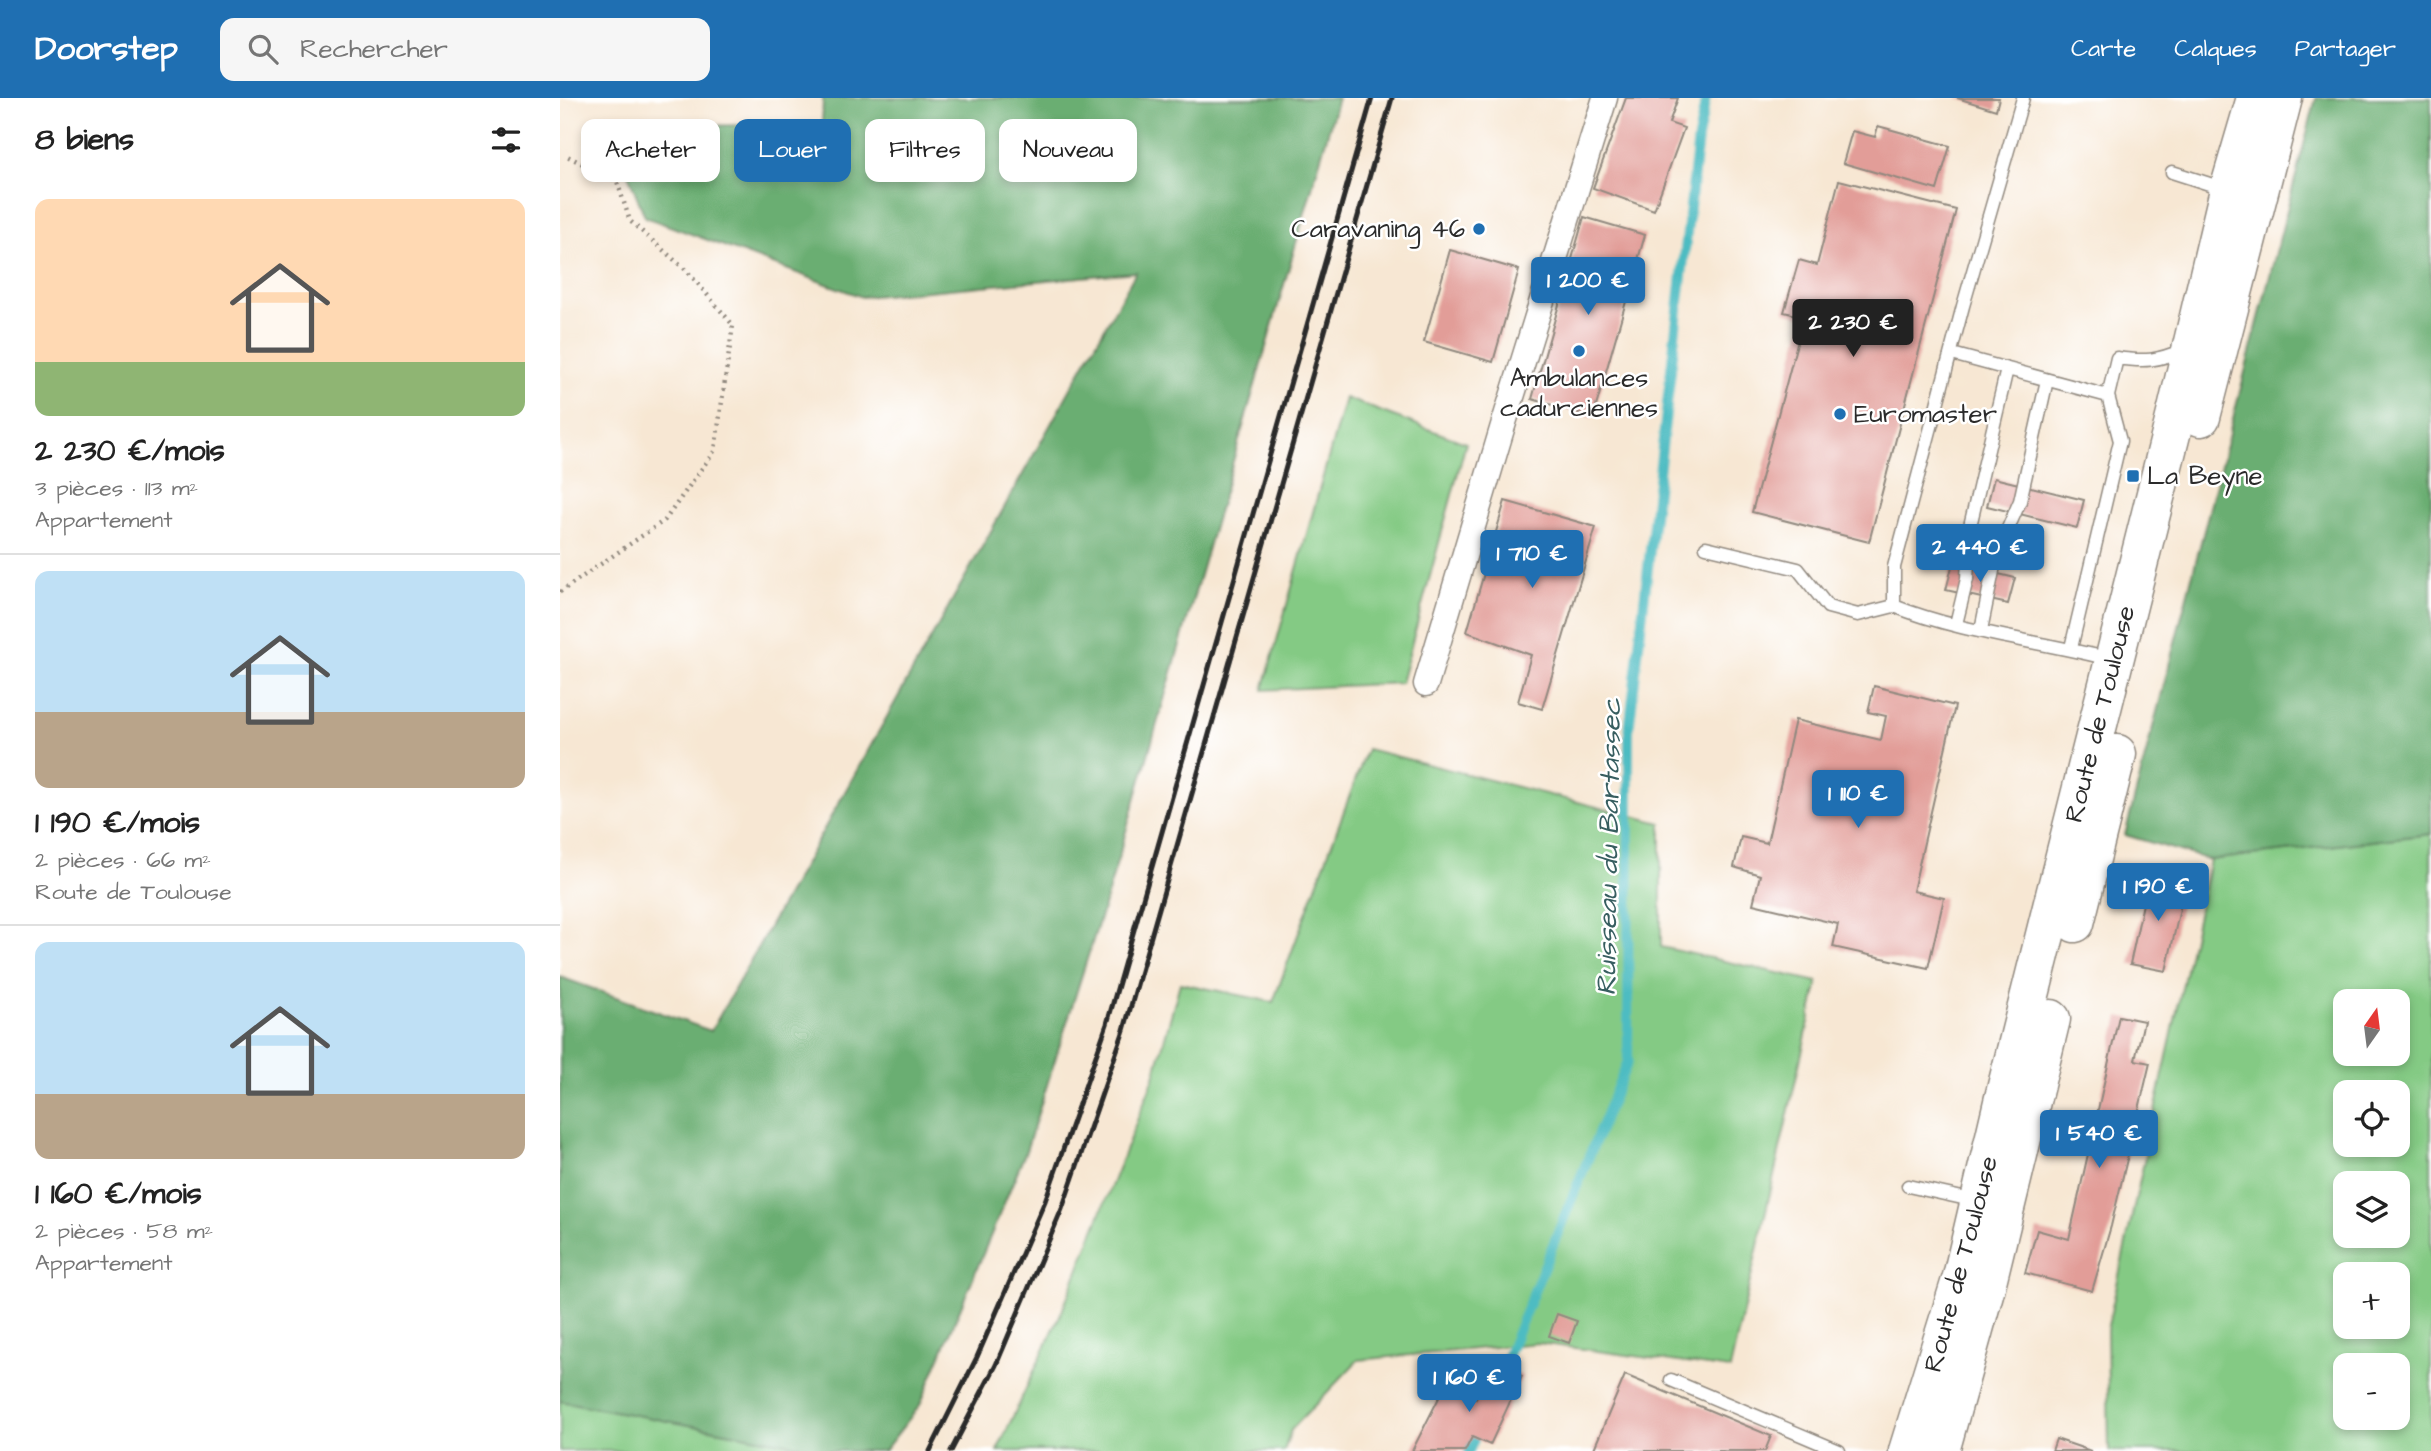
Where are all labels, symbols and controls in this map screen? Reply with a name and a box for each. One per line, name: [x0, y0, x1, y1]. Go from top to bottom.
search box: [220, 18, 710, 81]
text: Doorstep: [35, 26, 178, 72]
icon: search: [244, 30, 282, 68]
text: Rechercher: [300, 31, 448, 67]
text: Carte: [2071, 32, 2136, 66]
text: Calques: [2174, 32, 2257, 66]
text: Partager: [2295, 32, 2396, 66]
text: 8 biens: [35, 119, 134, 161]
chip: Acheter: [581, 119, 720, 182]
chip: Louer: [734, 119, 851, 182]
chip: Filtres: [865, 119, 985, 182]
chip: Nouveau: [999, 119, 1137, 182]
icon: filters: [487, 121, 525, 159]
place label: Caravaning 46: [1291, 211, 1465, 249]
marker: Caravaning 46: [1471, 221, 1487, 237]
icon: home: [217, 245, 343, 371]
pin: 1 200 €: [1523, 258, 1653, 317]
text: 1 200 €: [1547, 264, 1629, 296]
pin: 2 230 €: [1788, 300, 1918, 359]
text: 2 230 €: [1808, 306, 1898, 338]
marker: Ambulances cadurciennes: [1571, 343, 1587, 359]
place label: Ambulances cadurciennes: [1500, 360, 1658, 426]
place label: Euromaster: [1854, 396, 1997, 432]
marker: Euromaster: [1832, 406, 1848, 422]
text: 2 230 €/mois: [35, 430, 225, 472]
place label: La Beyne: [2147, 458, 2263, 496]
marker: La Beyne: [2125, 468, 2141, 484]
text: 3 pièces · 113 m²: [35, 472, 198, 504]
text: Appartement: [35, 504, 173, 536]
pin: 2 440 €: [1915, 524, 2045, 584]
pin: 1 710 €: [1467, 531, 1597, 590]
text: 2 440 €: [1932, 531, 2028, 563]
text: 1 710 €: [1496, 537, 1568, 569]
street label: Route de Toulouse: [2056, 602, 2144, 826]
icon: home: [217, 617, 343, 743]
water label: Ruisseau du Bartassec: [1587, 697, 1631, 996]
pin: 1 110 €: [1793, 770, 1923, 830]
text: 1 110 €: [1828, 777, 1888, 809]
text: 1 190 €/mois: [35, 802, 200, 844]
text: 2 pièces · 66 m²: [35, 844, 211, 876]
pin: 1 190 €: [2093, 864, 2223, 923]
text: 1 190 €: [2123, 870, 2193, 902]
text: Route de Toulouse: [35, 876, 232, 908]
icon: home: [217, 988, 343, 1114]
north arrow: [2333, 989, 2410, 1066]
map controls: [2333, 989, 2410, 1430]
button: locate: [2333, 1080, 2410, 1157]
pin: 1 540 €: [2034, 1110, 2164, 1170]
text: 1 540 €: [2056, 1117, 2142, 1149]
street label: Route de Toulouse: [1915, 1152, 2007, 1376]
button: layers: [2333, 1171, 2410, 1248]
text: 1 160 €/mois: [35, 1173, 202, 1215]
text: 2 pièces · 58 m²: [35, 1215, 213, 1247]
text: Appartement: [35, 1247, 173, 1279]
button: +: [2333, 1262, 2410, 1339]
button: −: [2333, 1353, 2410, 1430]
pin: 1 160 €: [1404, 1354, 1534, 1414]
text: 1 160 €: [1433, 1361, 1505, 1393]

